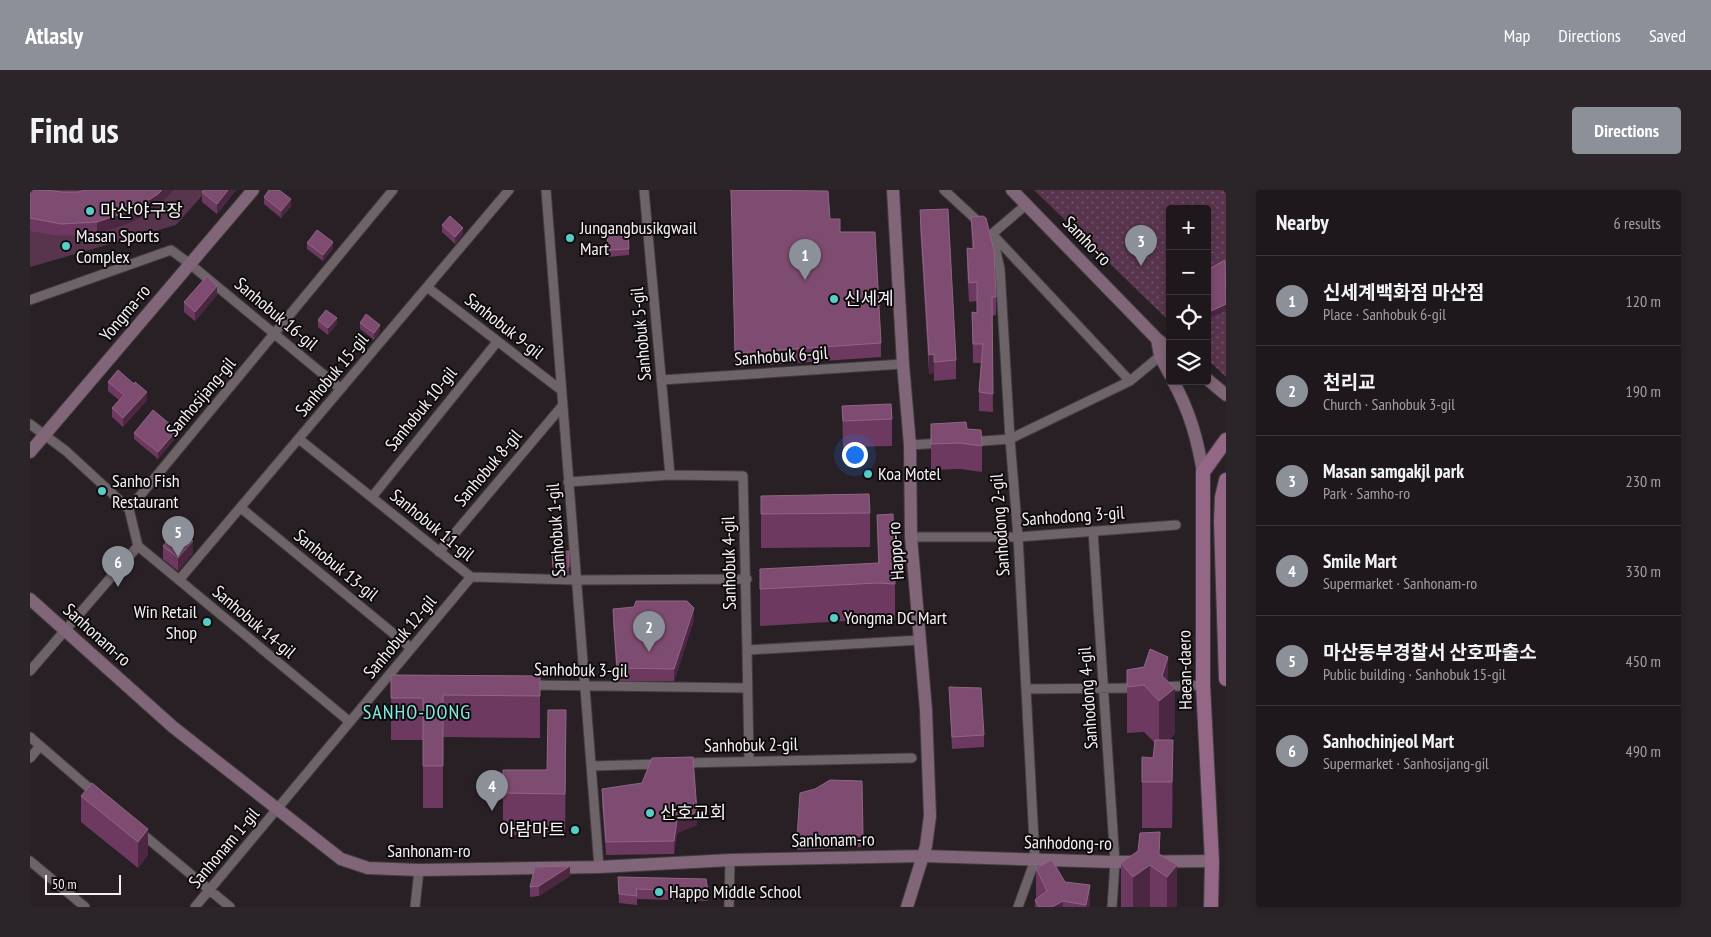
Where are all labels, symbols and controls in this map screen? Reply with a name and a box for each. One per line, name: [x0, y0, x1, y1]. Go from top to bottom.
text: Atlasly: [25, 20, 83, 51]
text: Map: [1504, 24, 1530, 47]
text: Directions: [1558, 24, 1621, 47]
text: Saved: [1649, 24, 1686, 47]
text: Find us: [30, 107, 119, 153]
button: Directions: [1572, 107, 1681, 154]
place label: 마산야구장: [100, 199, 183, 222]
marker: 마산야구장: [84, 205, 96, 217]
map controls: [1166, 205, 1211, 385]
button: +: [1166, 205, 1211, 250]
text: Nearby: [1276, 209, 1329, 236]
street label: Samho-ro: [1058, 211, 1117, 270]
text: 6 results: [1614, 213, 1661, 233]
place label: Jungangbusikgwail Mart: [579, 216, 698, 260]
place label: Masan Sports Complex: [76, 224, 159, 268]
pin: 3: [1125, 225, 1157, 266]
marker: Jungangbusikgwail Mart: [564, 232, 576, 244]
pin: 1: [789, 239, 821, 280]
marker: Masan Sports Complex: [60, 240, 72, 252]
button: −: [1166, 250, 1211, 295]
street label: Sanhobuk 16-gil: [230, 272, 323, 356]
street label: Yongma-ro: [94, 279, 155, 346]
text: 신세계백화점 마산점: [1323, 280, 1484, 304]
street label: Sanhobuk 5-gil: [625, 286, 656, 382]
place label: 신세계: [844, 287, 894, 310]
street label: Sanhobuk 9-gil: [460, 288, 549, 364]
text: 1: [1288, 291, 1296, 311]
text: 120 m: [1626, 291, 1661, 311]
marker: 신세계: [828, 293, 840, 305]
button: locate: [1166, 295, 1211, 340]
text: Place · Sanhobuk 6-gil: [1323, 304, 1446, 324]
street label: Sanhobuk 15-gil: [290, 328, 374, 421]
button: layers: [1166, 340, 1211, 385]
street label: Sanhobuk 6-gil: [733, 341, 829, 370]
street label: Sanhosijang-gil: [161, 352, 241, 441]
street label: Sanhobuk 10-gil: [380, 361, 462, 455]
text: 천리교: [1323, 370, 1375, 394]
text: 2: [1288, 381, 1296, 401]
text: 190 m: [1626, 381, 1661, 401]
text: Church · Sanhobuk 3-gil: [1323, 394, 1455, 414]
street label: Sanhobuk 8-gil: [449, 424, 527, 511]
your location: [842, 442, 868, 468]
text: Masan samgakjl park: [1323, 459, 1464, 483]
place label: Koa Motel: [878, 462, 941, 485]
marker: Koa Motel: [862, 468, 874, 480]
place label: Sanho Fish Restaurant: [112, 469, 180, 513]
text: 3: [1288, 471, 1296, 491]
text: 230 m: [1626, 471, 1661, 491]
street label: Sanhodong 2-gil: [984, 472, 1015, 577]
street label: Sanhobuk 1-gil: [541, 482, 570, 578]
text: Park · Samho-ro: [1323, 483, 1410, 503]
street label: Sanhobuk 11-gil: [386, 484, 480, 566]
marker: Sanho Fish Restaurant: [96, 485, 108, 497]
street label: Sanhodong 3-gil: [1021, 500, 1126, 531]
street label: Sanhobuk 4-gil: [716, 515, 741, 610]
pin: 5: [162, 516, 194, 557]
street label: Happo-ro: [882, 521, 909, 581]
street label: Sanhobuk 13-gil: [290, 524, 384, 606]
pin: 6: [102, 546, 134, 587]
text: Smile Mart: [1323, 549, 1397, 573]
text: 4: [1288, 561, 1296, 581]
text: 330 m: [1626, 561, 1661, 581]
text: Supermarket · Sanhonam-ro: [1323, 573, 1477, 593]
street label: Sanhobuk 14-gil: [208, 580, 301, 664]
street label: Sanhobuk 12-gil: [358, 590, 442, 683]
street label: Sanhonam-ro: [59, 598, 136, 671]
place label: Win Retail Shop: [134, 600, 198, 644]
place label: Yongma DC Mart: [844, 606, 947, 629]
pin: 2: [633, 611, 665, 652]
marker: Yongma DC Mart: [828, 612, 840, 624]
marker: Win Retail Shop: [201, 616, 213, 628]
street label: Haean-daero: [1172, 630, 1197, 710]
text: 마산동부경찰서 산호파출소: [1323, 640, 1537, 664]
street label: Sanhodong 4-gil: [1072, 645, 1103, 750]
text: 5: [1288, 651, 1296, 671]
text: 450 m: [1626, 651, 1661, 671]
street label: Sanhobuk 3-gil: [534, 657, 629, 682]
text: Public building · Sanhobuk 15-gil: [1323, 664, 1506, 684]
district label: SANHO-DONG: [363, 699, 471, 725]
text: Sanhochinjeol Mart: [1323, 729, 1454, 753]
street label: Sanhobuk 2-gil: [704, 732, 799, 757]
text: 6: [1288, 741, 1296, 761]
text: 490 m: [1626, 741, 1661, 761]
text: Supermarket · Sanhosijang-gil: [1323, 753, 1489, 773]
pin: 4: [476, 770, 508, 811]
place label: 산호교회: [660, 801, 726, 824]
street label: Sanhonam 1-gil: [183, 802, 265, 893]
marker: 산호교회: [644, 807, 656, 819]
place label: 아람마트: [499, 818, 565, 841]
marker: 아람마트: [569, 824, 581, 836]
street label: Sanhonam-ro: [791, 827, 875, 852]
street label: Sanhodong-ro: [1024, 830, 1112, 855]
street label: Sanhonam-ro: [387, 839, 471, 862]
scale bar: [45, 872, 121, 895]
text: 50 m: [52, 875, 77, 893]
place label: Happo Middle School: [669, 880, 802, 903]
marker: Happo Middle School: [653, 886, 665, 898]

